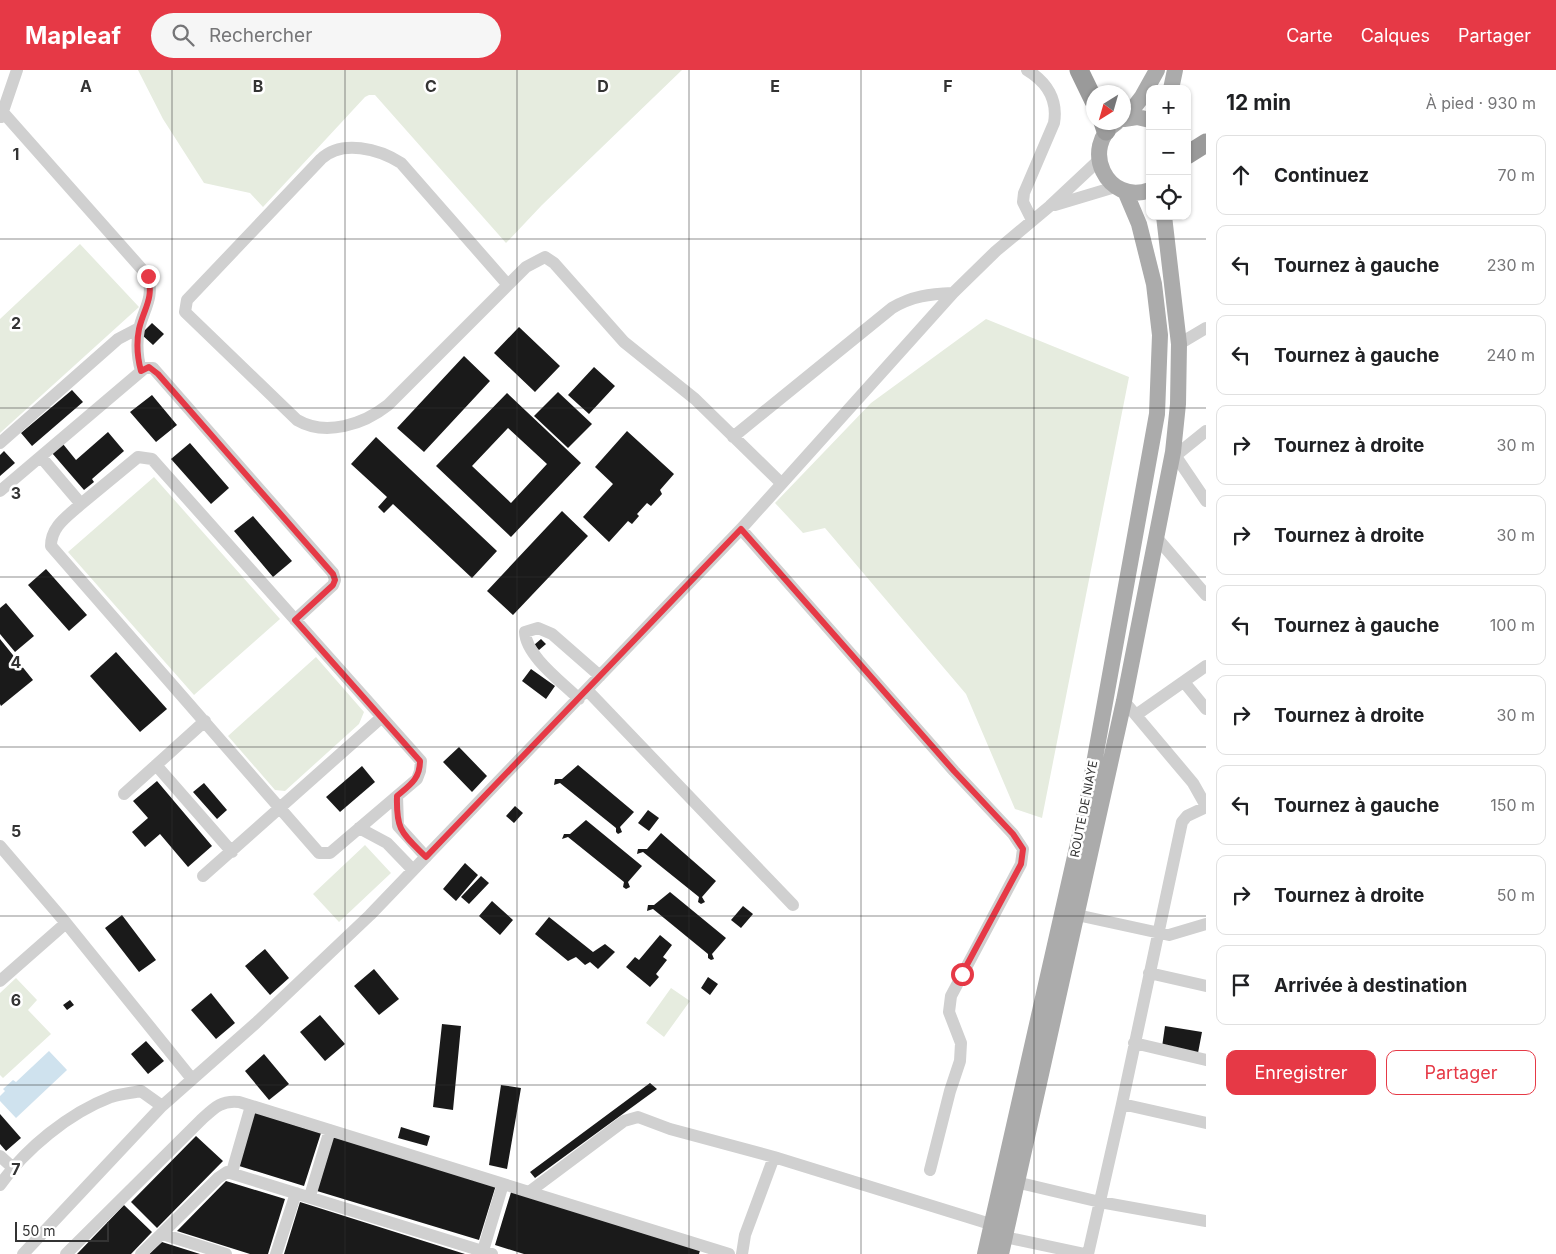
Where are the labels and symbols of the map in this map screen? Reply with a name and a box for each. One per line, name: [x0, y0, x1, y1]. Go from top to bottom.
text: A: [80, 76, 92, 96]
text: B: [253, 76, 263, 96]
text: C: [425, 76, 437, 96]
text: D: [597, 76, 609, 96]
text: E: [770, 76, 780, 96]
text: F: [943, 76, 953, 96]
north arrow: [1086, 85, 1131, 130]
text: 1: [13, 144, 19, 164]
route end: [137, 265, 160, 288]
text: 2: [11, 313, 21, 333]
text: 3: [11, 483, 21, 503]
text: 4: [11, 652, 22, 672]
street label: ROUTE DE NIAYE: [1067, 759, 1100, 859]
text: 5: [11, 821, 21, 841]
route start: [951, 963, 974, 986]
text: 6: [11, 990, 21, 1010]
text: 7: [11, 1159, 21, 1179]
scale bar: [15, 1219, 109, 1242]

